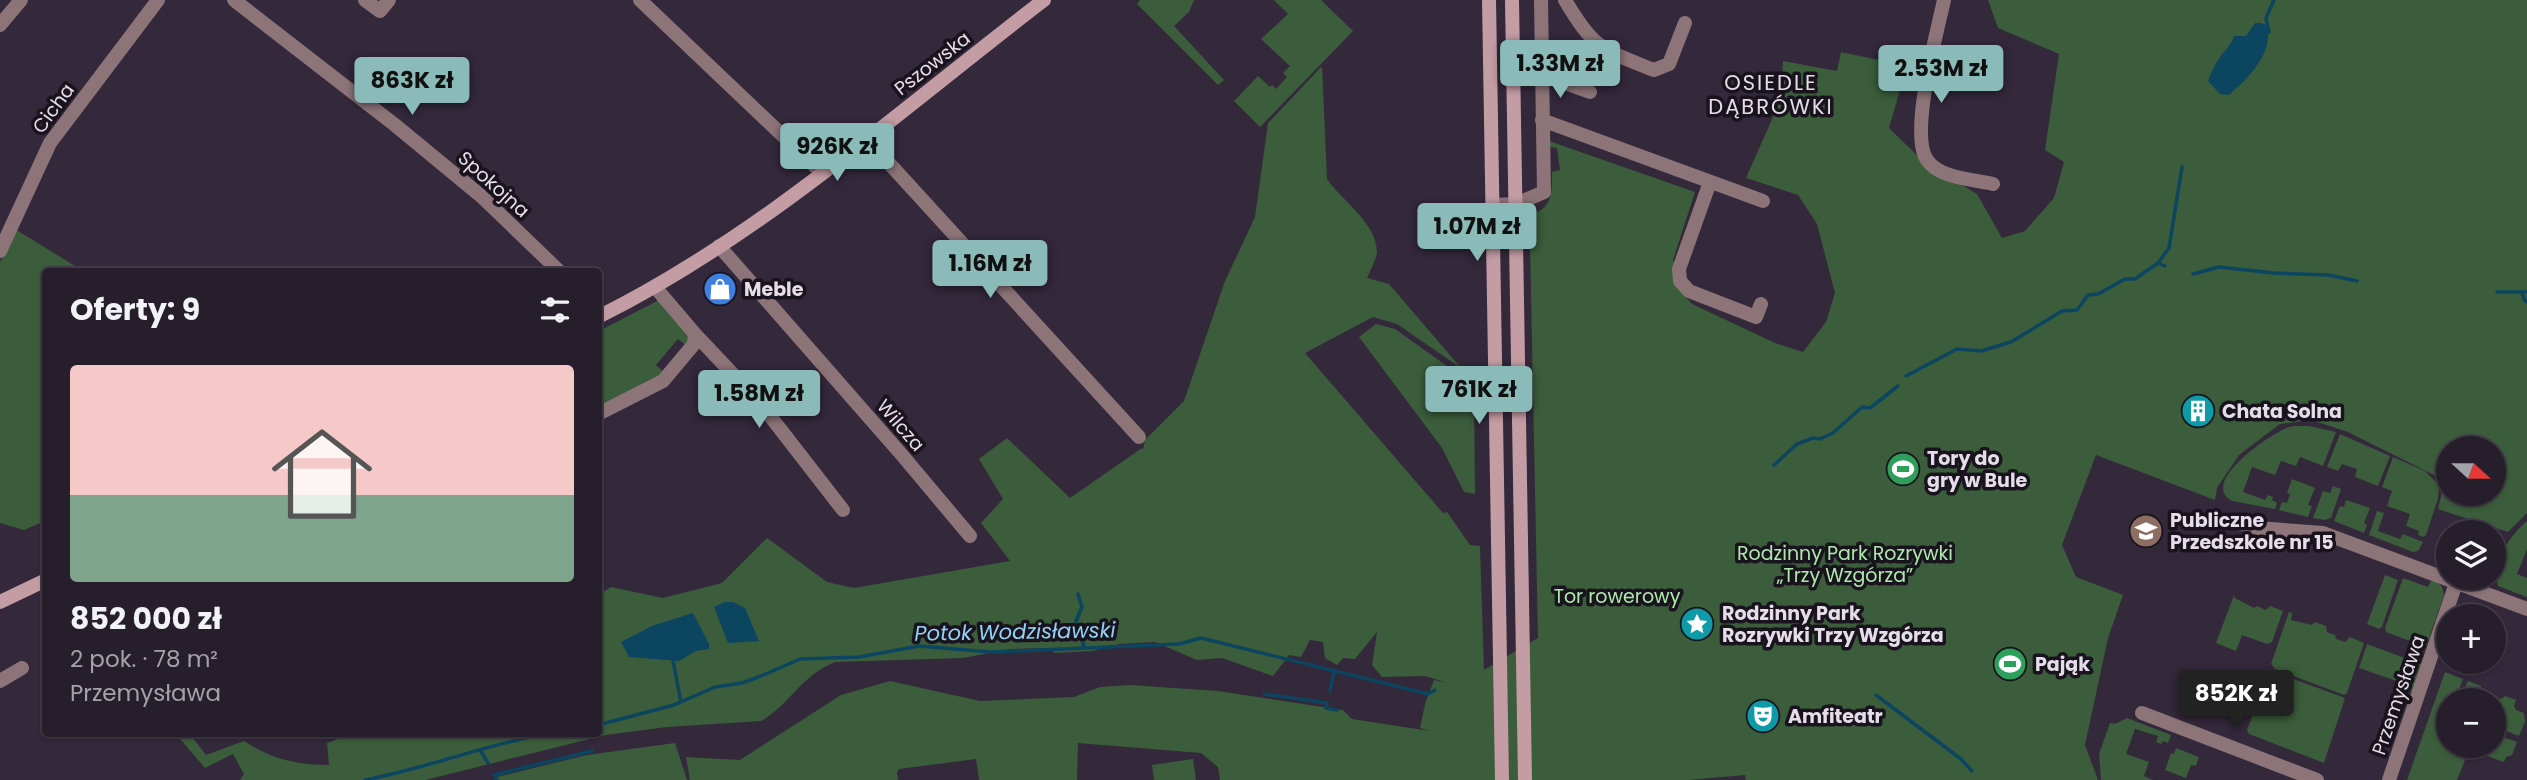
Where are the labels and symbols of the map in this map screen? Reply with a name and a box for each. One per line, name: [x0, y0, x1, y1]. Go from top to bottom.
street label: Pszowska: [889, 25, 976, 102]
pin: 1.33M zł: [1488, 41, 1632, 100]
pin: 2.53M zł: [1869, 46, 2013, 105]
pin: 863K zł: [347, 58, 477, 117]
district label: OSIEDLE DĄBRÓWKI: [1708, 68, 1834, 121]
street label: Cicha: [26, 78, 81, 139]
pin: 926K zł: [772, 124, 902, 183]
street label: Spokojna: [452, 145, 535, 224]
pin: 1.07M zł: [1405, 204, 1549, 263]
pin: 1.16M zł: [918, 240, 1062, 300]
shop icon: Meble: [701, 270, 739, 308]
place label: Meble: [744, 276, 804, 303]
pin: 761K zł: [1414, 366, 1544, 426]
pin: 1.58M zł: [687, 370, 831, 430]
building icon: Chata Solna: [2179, 392, 2217, 430]
street label: Wilcza: [870, 393, 931, 457]
place label: Chata Solna: [2222, 398, 2342, 425]
north arrow: [2436, 436, 2506, 506]
place label: Tory do gry w Bule: [1927, 445, 2027, 494]
sports icon: Tory do gry w Bule: [1884, 450, 1922, 488]
place label: Publiczne Przedszkole nr 15: [2170, 507, 2334, 556]
school or university icon: Publiczne Przedszkole nr 15: [2127, 512, 2165, 550]
park label: Rodzinny Park Rozrywki „Trzy Wzgórza”: [1737, 540, 1953, 589]
park label: Tor rowerowy: [1554, 583, 1681, 610]
place label: Rodzinny Park Rozrywki Trzy Wzgórza: [1722, 600, 1944, 649]
place icon: Rodzinny Park Rozrywki Trzy Wzgórza: [1678, 605, 1716, 643]
water label: Potok Wodzisławski: [914, 615, 1117, 648]
street label: Przemysława: [2365, 632, 2432, 759]
sports icon: Pająk: [1991, 645, 2029, 683]
place label: Pająk: [2035, 651, 2090, 678]
pin: 852K zł: [2171, 670, 2301, 730]
theatre icon: Amfiteatr: [1744, 697, 1782, 735]
place label: Amfiteatr: [1788, 703, 1883, 730]

